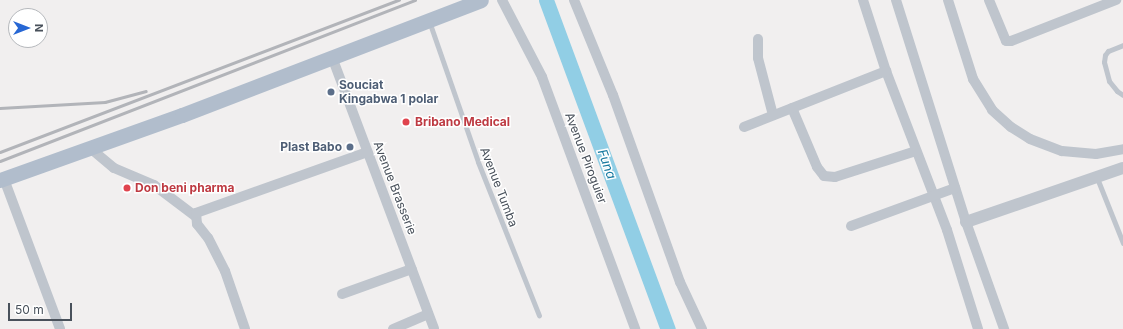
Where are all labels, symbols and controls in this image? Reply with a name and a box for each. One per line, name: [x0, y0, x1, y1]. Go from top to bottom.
north arrow: [8, 8, 48, 48]
text: N: [32, 24, 46, 32]
place label: Souciat Kingabwa 1 polar: [339, 78, 438, 106]
marker: Souciat Kingabwa 1 polar: [326, 87, 336, 97]
street label: Avenue Piroguier: [562, 110, 610, 206]
place label: Bribano Medical: [415, 115, 510, 129]
marker: Bribano Medical: [400, 116, 412, 128]
street label: Avenue Brasserie: [371, 139, 419, 237]
place label: Plast Babo: [280, 140, 342, 154]
marker: Plast Babo: [345, 142, 355, 152]
street label: Avenue Tumba: [477, 145, 521, 229]
water label: Funa: [594, 147, 620, 181]
place label: Don beni pharma: [135, 181, 235, 195]
marker: Don beni pharma: [122, 183, 132, 193]
scale bar: [10, 295, 74, 321]
text: 50 m: [15, 302, 44, 317]

